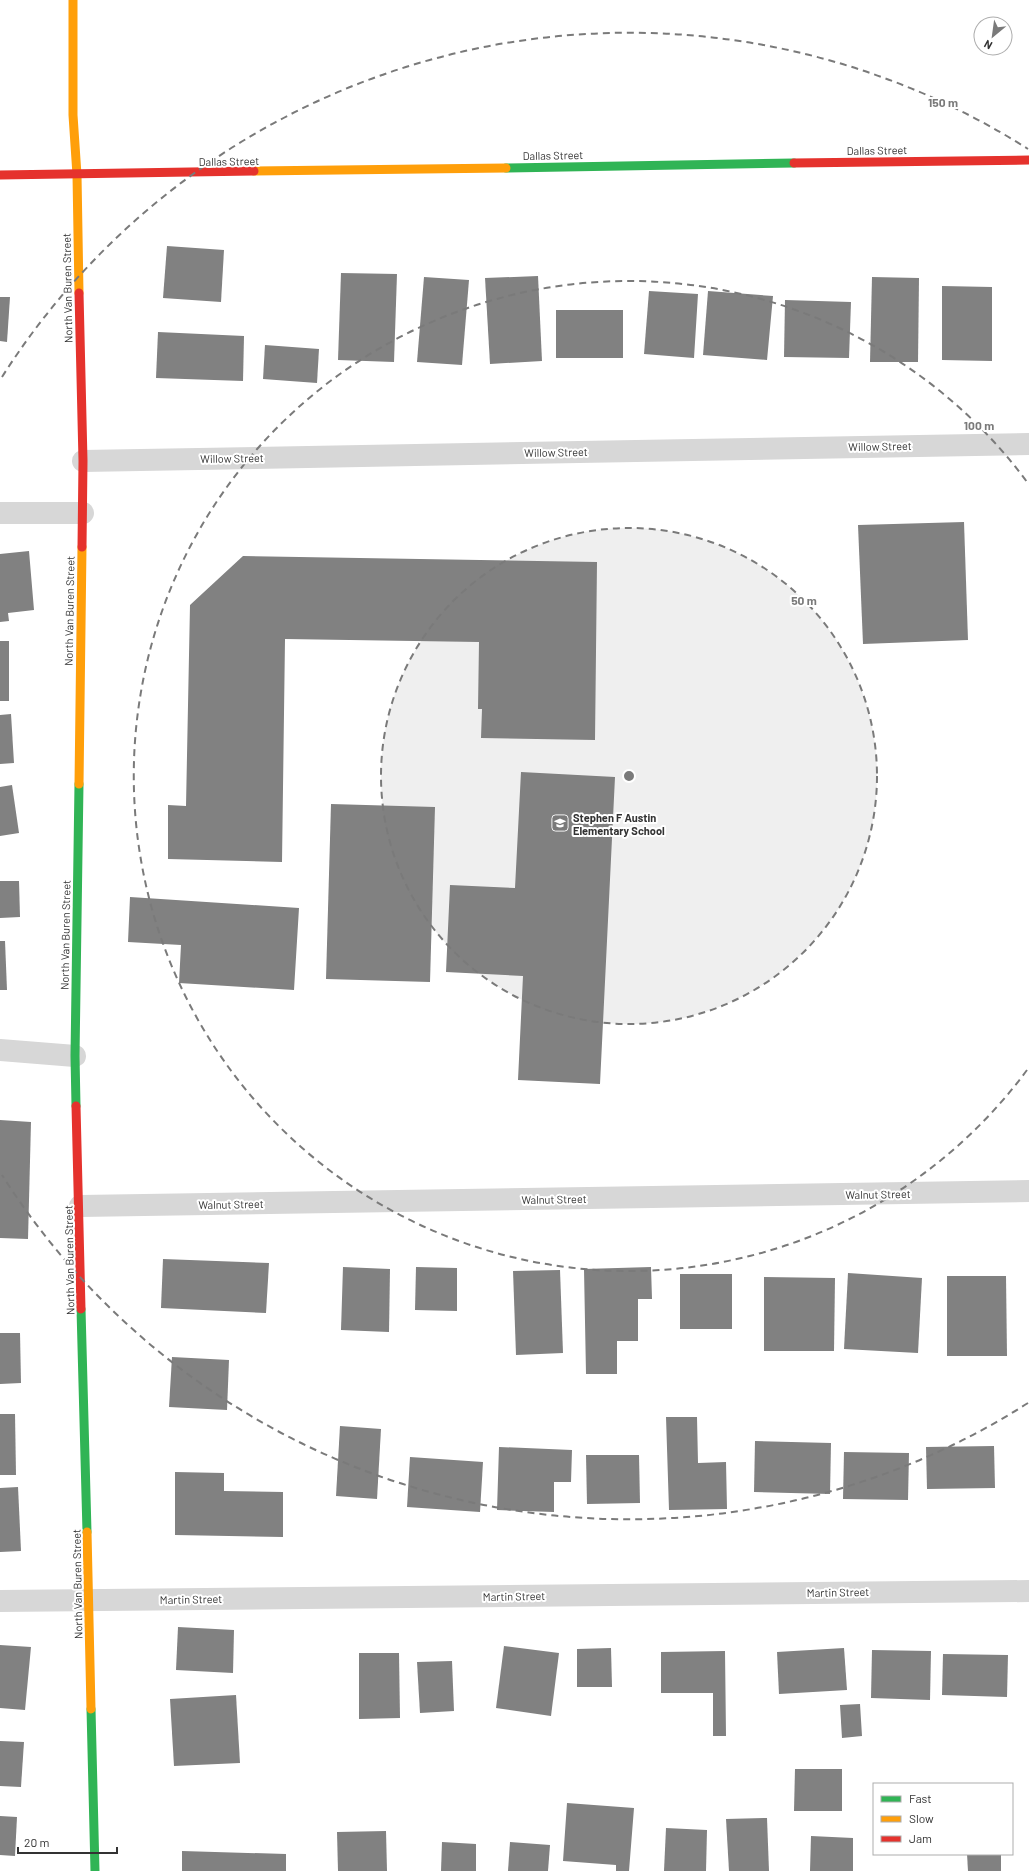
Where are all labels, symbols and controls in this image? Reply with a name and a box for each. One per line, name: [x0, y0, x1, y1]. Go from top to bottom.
north arrow: [973, 16, 1013, 56]
text: N: [982, 38, 994, 53]
text: 150 m: [928, 95, 958, 109]
street label: Dallas Street: [847, 143, 907, 157]
street label: Dallas Street: [523, 148, 583, 162]
street label: Dallas Street: [199, 154, 259, 168]
street label: North Van Buren Street: [60, 233, 74, 343]
text: 100 m: [964, 418, 994, 432]
street label: Willow Street: [848, 439, 912, 453]
street label: Willow Street: [524, 445, 588, 459]
street label: Willow Street: [200, 451, 264, 465]
street label: North Van Buren Street: [62, 556, 76, 666]
text: 50 m: [791, 593, 817, 607]
centre of rings: [622, 769, 636, 783]
place label: Stephen F Austin Elementary School: [573, 811, 665, 837]
school or university icon: Stephen F Austin Elementary School: [550, 813, 570, 833]
street label: North Van Buren Street: [58, 880, 72, 990]
street label: Walnut Street: [845, 1187, 911, 1201]
street label: Walnut Street: [521, 1192, 587, 1206]
street label: Walnut Street: [198, 1197, 264, 1211]
street label: North Van Buren Street: [62, 1205, 76, 1315]
street label: North Van Buren Street: [70, 1529, 84, 1639]
street label: Martin Street: [807, 1585, 869, 1599]
street label: Martin Street: [483, 1589, 545, 1603]
street label: Martin Street: [160, 1592, 222, 1606]
legend: [873, 1783, 1013, 1855]
text: Fast: [909, 1791, 932, 1805]
text: Slow: [909, 1811, 934, 1825]
scale bar: [18, 1829, 117, 1855]
text: Jam: [909, 1831, 932, 1845]
text: 20 m: [24, 1835, 50, 1849]

